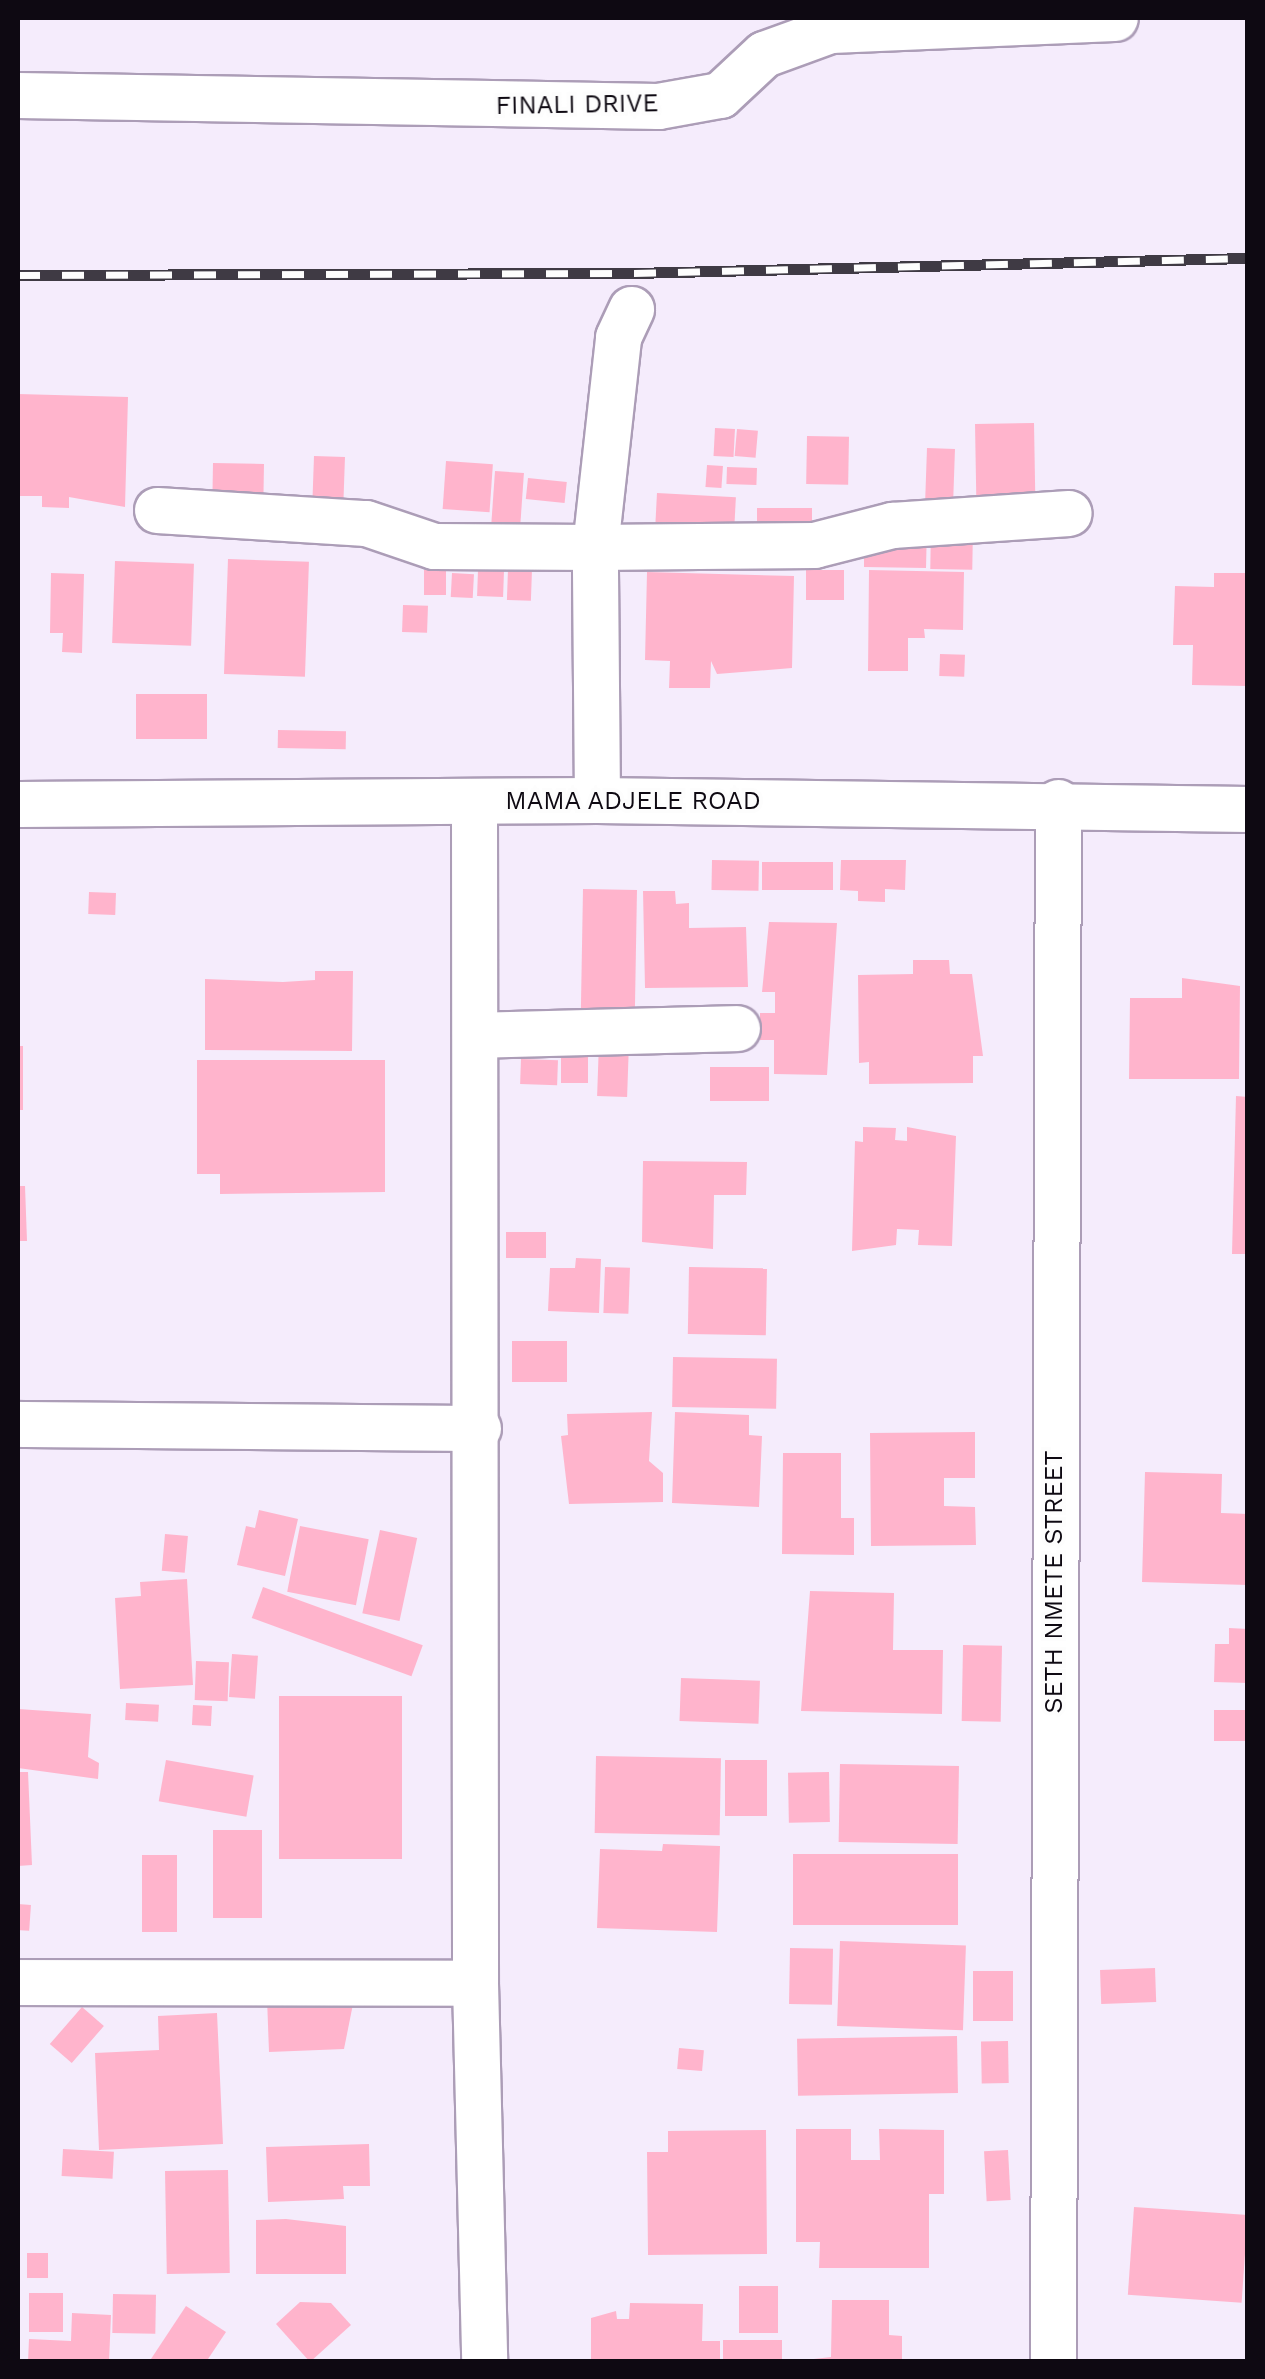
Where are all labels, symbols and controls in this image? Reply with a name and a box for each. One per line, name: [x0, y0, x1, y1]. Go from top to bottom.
street label: FINALI DRIVE: [495, 89, 659, 121]
street label: MAMA ADJELE ROAD: [504, 786, 762, 816]
street label: SETH NMETE STREET: [1039, 1450, 1069, 1714]

